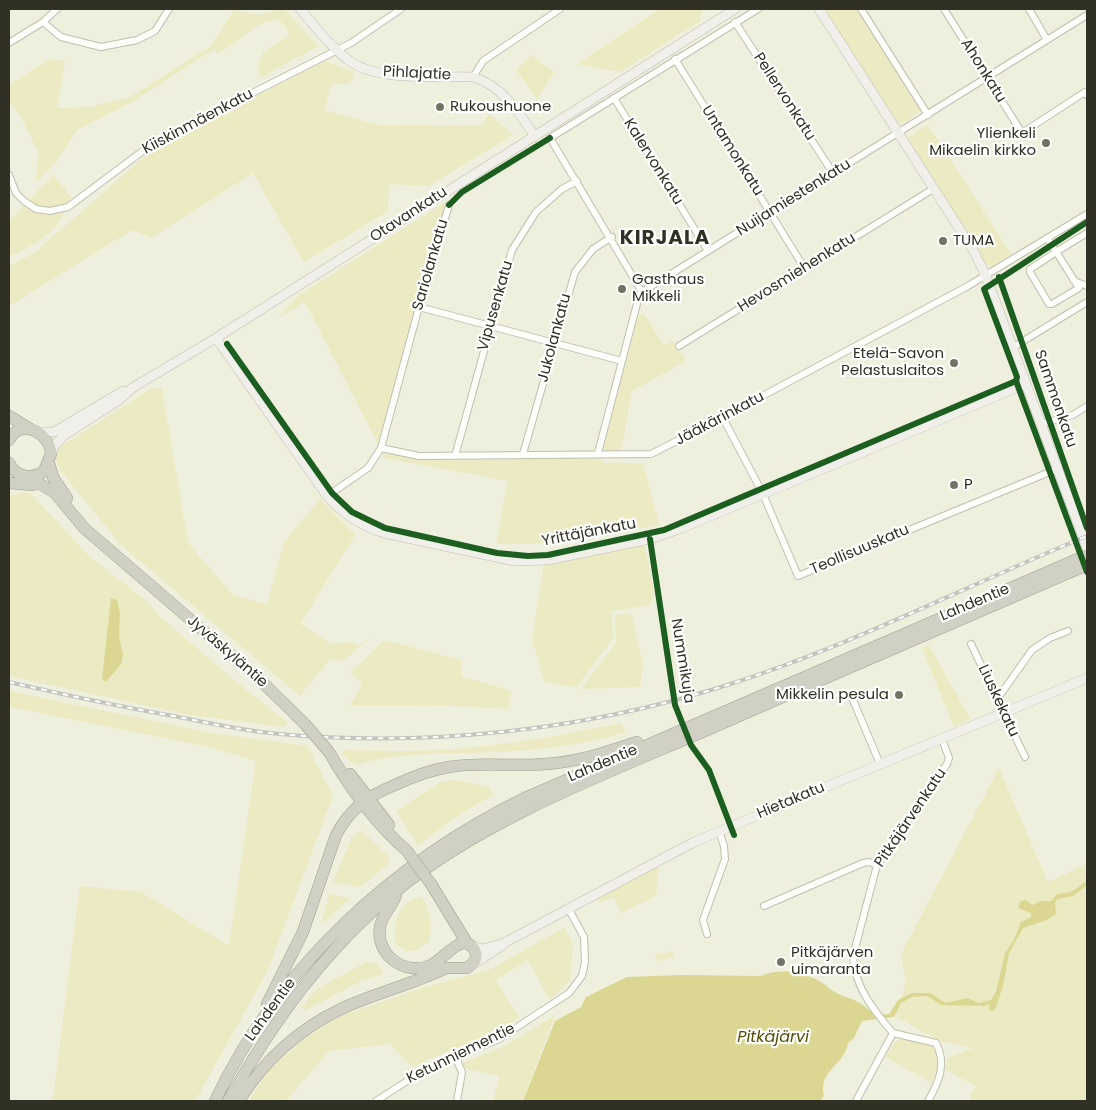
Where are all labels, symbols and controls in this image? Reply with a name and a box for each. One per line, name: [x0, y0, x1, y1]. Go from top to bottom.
street label: Ahonkatu: [956, 36, 1010, 106]
street label: Pellervonkatu: [749, 50, 819, 144]
street label: Pihlajatie: [383, 63, 451, 85]
street label: Kiiskinmäenkatu: [140, 85, 256, 159]
place label: Rukoushuone: [450, 98, 551, 116]
marker: Rukoushuone: [434, 101, 446, 113]
street label: Untamonkatu: [697, 103, 767, 199]
street label: Kalervonkatu: [619, 116, 687, 208]
place label: Ylienkeli Mikaelin kirkko: [929, 125, 1036, 160]
marker: Ylienkeli Mikaelin kirkko: [1040, 137, 1052, 149]
street label: Nuijamiestenkatu: [734, 156, 854, 240]
street label: Otavankatu: [367, 183, 451, 247]
street label: Sariolankatu: [409, 217, 453, 313]
district label: KIRJALA: [619, 227, 711, 251]
street label: Hevosmiehenkatu: [735, 229, 859, 317]
place label: TUMA: [953, 232, 994, 250]
marker: TUMA: [937, 235, 949, 247]
street label: Vipusenkatu: [475, 259, 517, 353]
place label: Gasthaus Mikkeli: [632, 271, 704, 306]
marker: Gasthaus Mikkeli: [616, 283, 628, 295]
street label: Jukolankatu: [535, 292, 575, 384]
place label: Etelä-Savon Pelastuslaitos: [841, 345, 944, 380]
street label: Sammonkatu: [1030, 348, 1080, 450]
marker: Etelä-Savon Pelastuslaitos: [948, 357, 960, 369]
street label: Jääkärinkatu: [673, 388, 767, 450]
place label: P: [964, 476, 973, 494]
marker: P: [948, 479, 960, 491]
street label: Yrittäjänkatu: [540, 515, 638, 551]
street label: Teollisuuskatu: [808, 521, 912, 579]
street label: Lahdentie: [938, 580, 1012, 626]
street label: Jyväskyläntie: [183, 612, 271, 692]
street label: Nummikuja: [666, 617, 698, 705]
street label: Liuskekatu: [973, 662, 1023, 740]
place label: Mikkelin pesula: [776, 686, 889, 704]
marker: Mikkelin pesula: [893, 689, 905, 701]
street label: Lahdentie: [566, 741, 640, 787]
street label: Pitkäjärvenkatu: [871, 765, 951, 871]
street label: Hietakatu: [754, 779, 828, 823]
place label: Pitkäjärven uimaranta: [791, 944, 873, 979]
marker: Pitkäjärven uimaranta: [775, 956, 787, 968]
street label: Lahdentie: [242, 975, 300, 1045]
street label: Ketunniementie: [404, 1020, 518, 1088]
water label: Pitkäjärvi: [737, 1028, 809, 1048]

